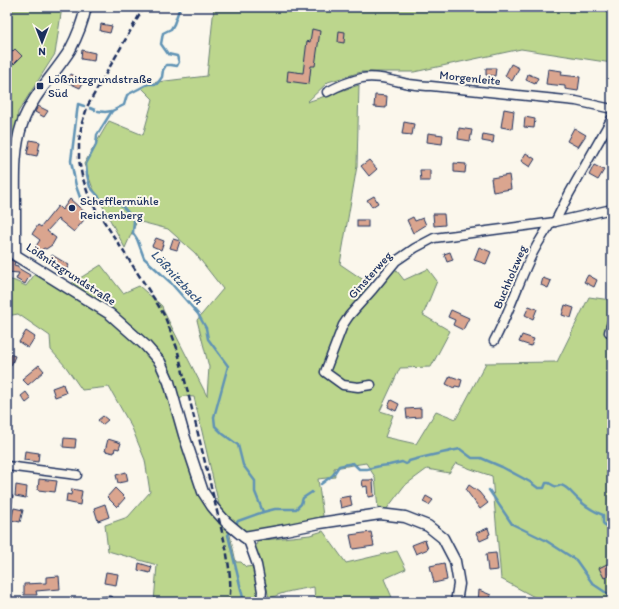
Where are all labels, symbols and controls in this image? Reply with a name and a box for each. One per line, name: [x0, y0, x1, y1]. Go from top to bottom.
north arrow: [22, 22, 62, 62]
text: N: [38, 45, 46, 58]
street label: Morgenleite: [439, 68, 502, 88]
place label: Lößnitzgrundstraße Süd: [48, 72, 152, 100]
marker: Lößnitzgrundstraße Süd: [35, 81, 45, 91]
place label: Schefflermühle Reichenberg: [80, 194, 159, 222]
marker: Schefflermühle Reichenberg: [67, 203, 77, 213]
street label: Lößnitzgrundstraße: [24, 240, 119, 308]
street label: Buchholzweg: [490, 242, 530, 311]
water label: Lößnitzbach: [148, 247, 206, 307]
street label: Ginsterweg: [345, 248, 395, 301]

